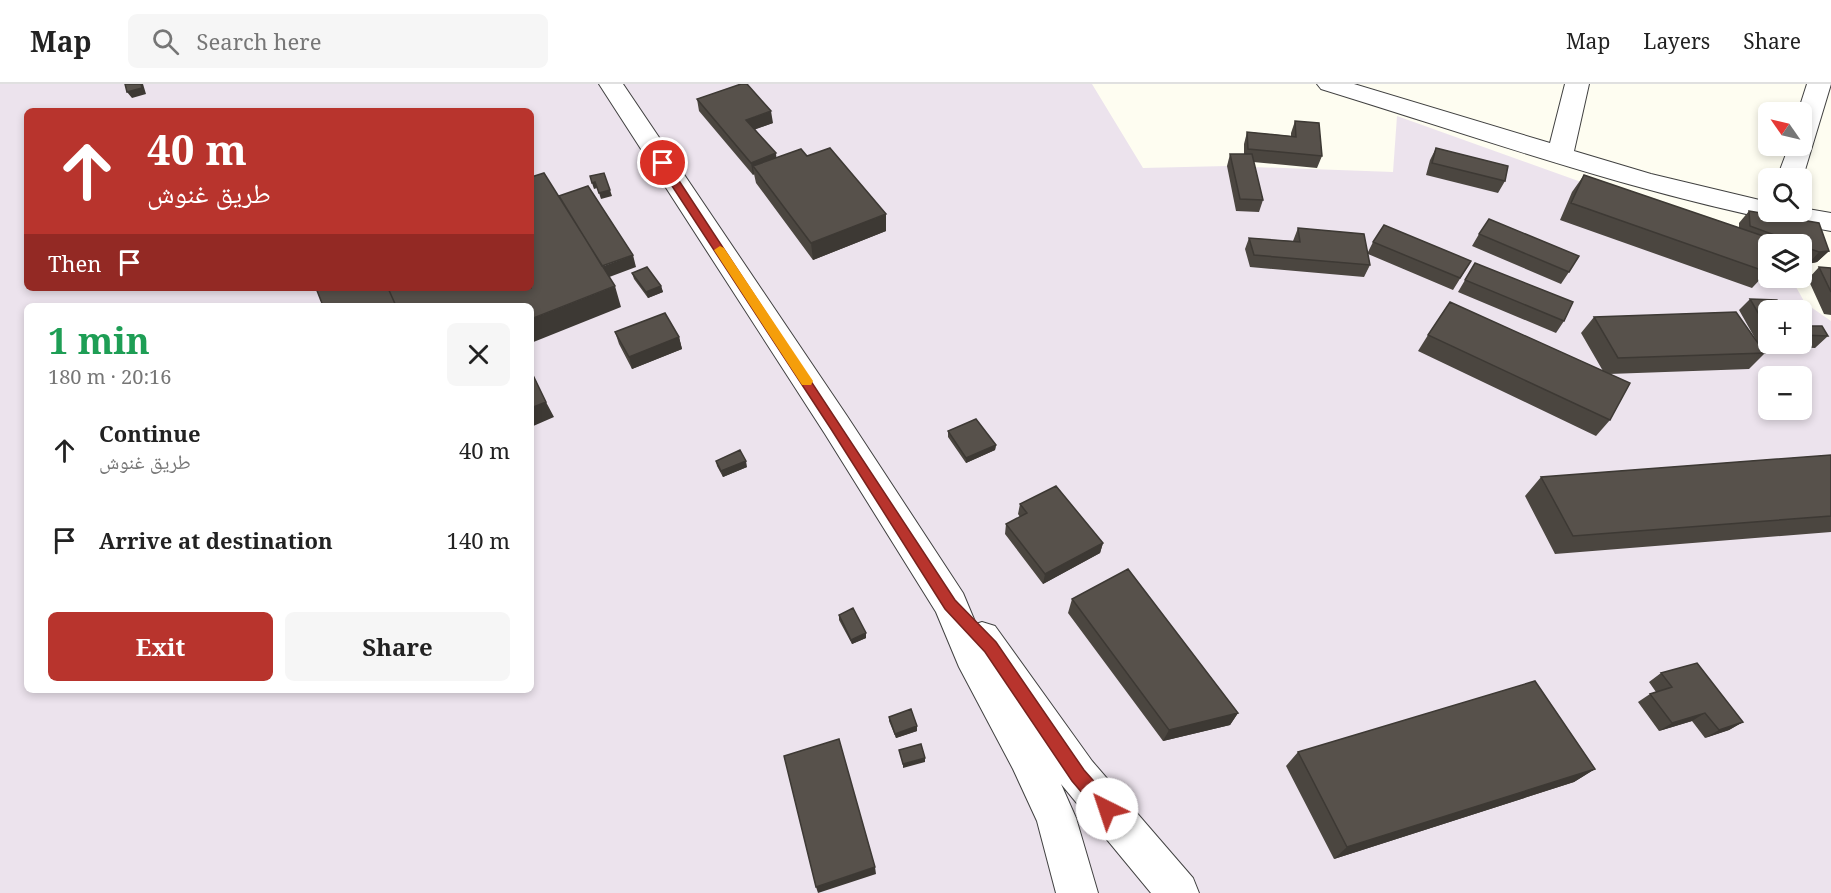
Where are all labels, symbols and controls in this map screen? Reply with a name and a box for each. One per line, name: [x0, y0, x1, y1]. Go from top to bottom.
search box: [128, 14, 548, 68]
text: Map: [30, 22, 92, 60]
icon: search: [149, 25, 182, 58]
text: Search here: [197, 26, 321, 56]
text: Map: [1566, 27, 1610, 55]
text: Layers: [1643, 27, 1710, 55]
text: Share: [1743, 27, 1801, 55]
north arrow: [1758, 102, 1812, 156]
map controls: [1758, 102, 1812, 420]
text: 40 m: [147, 120, 247, 177]
icon: ahead: [48, 132, 126, 210]
pin: [637, 137, 688, 188]
icon: arrive: [646, 146, 679, 179]
button: search: [1758, 168, 1812, 222]
text: طريق غنوش: [147, 174, 271, 211]
button: layers: [1758, 234, 1812, 288]
icon: arrive: [113, 246, 146, 279]
text: Then: [48, 248, 101, 278]
button: +: [1758, 300, 1812, 354]
text: 1 min: [48, 316, 150, 365]
button: close: [447, 323, 510, 386]
text: 180 m · 20:16: [48, 363, 171, 390]
button: −: [1758, 366, 1812, 420]
text: Continue: [99, 418, 201, 448]
icon: ahead: [48, 434, 81, 467]
text: 40 m: [459, 435, 510, 465]
text: طريق غنوش: [99, 448, 191, 475]
icon: arrive: [48, 524, 81, 557]
text: Arrive at destination: [99, 525, 333, 555]
text: 140 m: [447, 525, 510, 555]
button: Exit: [48, 612, 273, 681]
button: Share: [285, 612, 510, 681]
position arrow: [1075, 777, 1139, 841]

